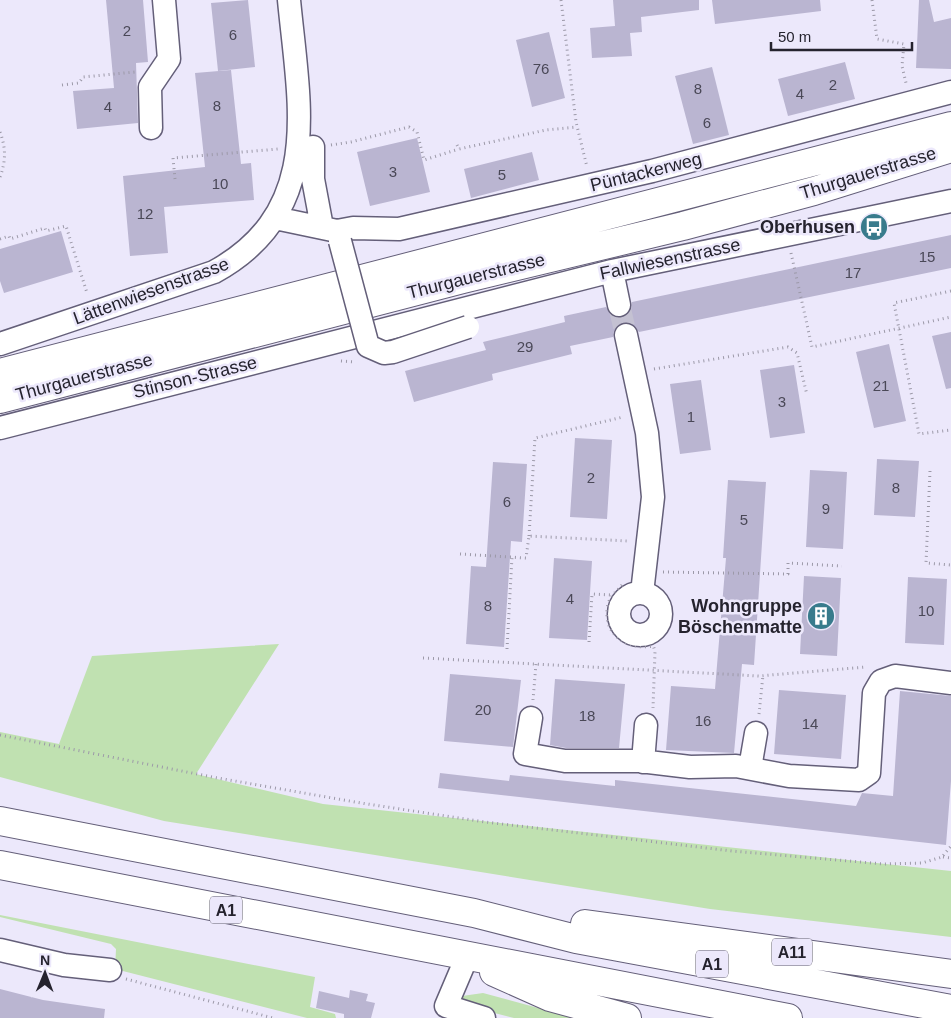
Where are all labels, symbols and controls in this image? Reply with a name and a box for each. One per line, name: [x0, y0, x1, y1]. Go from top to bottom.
scale bar: [771, 20, 912, 52]
house number: 2: [123, 22, 131, 39]
house number: 6: [229, 26, 237, 43]
text: 50 m: [778, 28, 811, 45]
house number: 76: [533, 60, 549, 77]
house number: 2: [829, 76, 837, 93]
house number: 8: [694, 80, 702, 97]
house number: 4: [796, 85, 804, 102]
house number: 8: [213, 97, 221, 114]
house number: 4: [104, 98, 112, 115]
house number: 6: [703, 114, 711, 131]
street label: Thurgauerstrasse: [798, 143, 938, 203]
street label: Püntackerweg: [588, 148, 704, 196]
house number: 3: [389, 163, 397, 180]
house number: 5: [498, 166, 506, 183]
house number: 10: [212, 175, 228, 192]
house number: 12: [137, 205, 153, 222]
bus stop icon: Oberhusen: [859, 212, 889, 242]
place label: Oberhusen: [760, 217, 855, 237]
street label: Fallwiesenstrasse: [598, 234, 742, 284]
house number: 15: [919, 248, 935, 265]
street label: Thurgauerstrasse: [405, 249, 547, 303]
street label: Lättenwiesenstrasse: [70, 254, 232, 328]
house number: 17: [845, 264, 861, 281]
house number: 29: [517, 338, 533, 355]
street label: Thurgauerstrasse: [13, 349, 155, 405]
street label: Stinson-Strasse: [131, 352, 259, 402]
house number: 21: [873, 377, 889, 394]
house number: 3: [778, 393, 786, 410]
house number: 1: [687, 408, 695, 425]
house number: 2: [587, 469, 595, 486]
house number: 8: [892, 479, 900, 496]
house number: 6: [503, 493, 511, 510]
house number: 9: [822, 500, 830, 517]
house number: 5: [740, 511, 748, 528]
house number: 4: [566, 590, 574, 607]
place label: Wohngruppe Böschenmatte: [678, 596, 802, 637]
house number: 8: [484, 597, 492, 614]
building icon: Wohngruppe Böschenmatte: [806, 601, 836, 631]
house number: 10: [918, 602, 934, 619]
house number: 20: [475, 701, 491, 718]
house number: 18: [579, 707, 595, 724]
house number: 16: [695, 712, 711, 729]
house number: 14: [802, 715, 818, 732]
road number: A1: [210, 896, 242, 924]
road number: A11: [772, 939, 812, 966]
north arrow: [20, 948, 70, 998]
road number: A1: [696, 951, 728, 978]
text: N: [40, 952, 50, 968]

